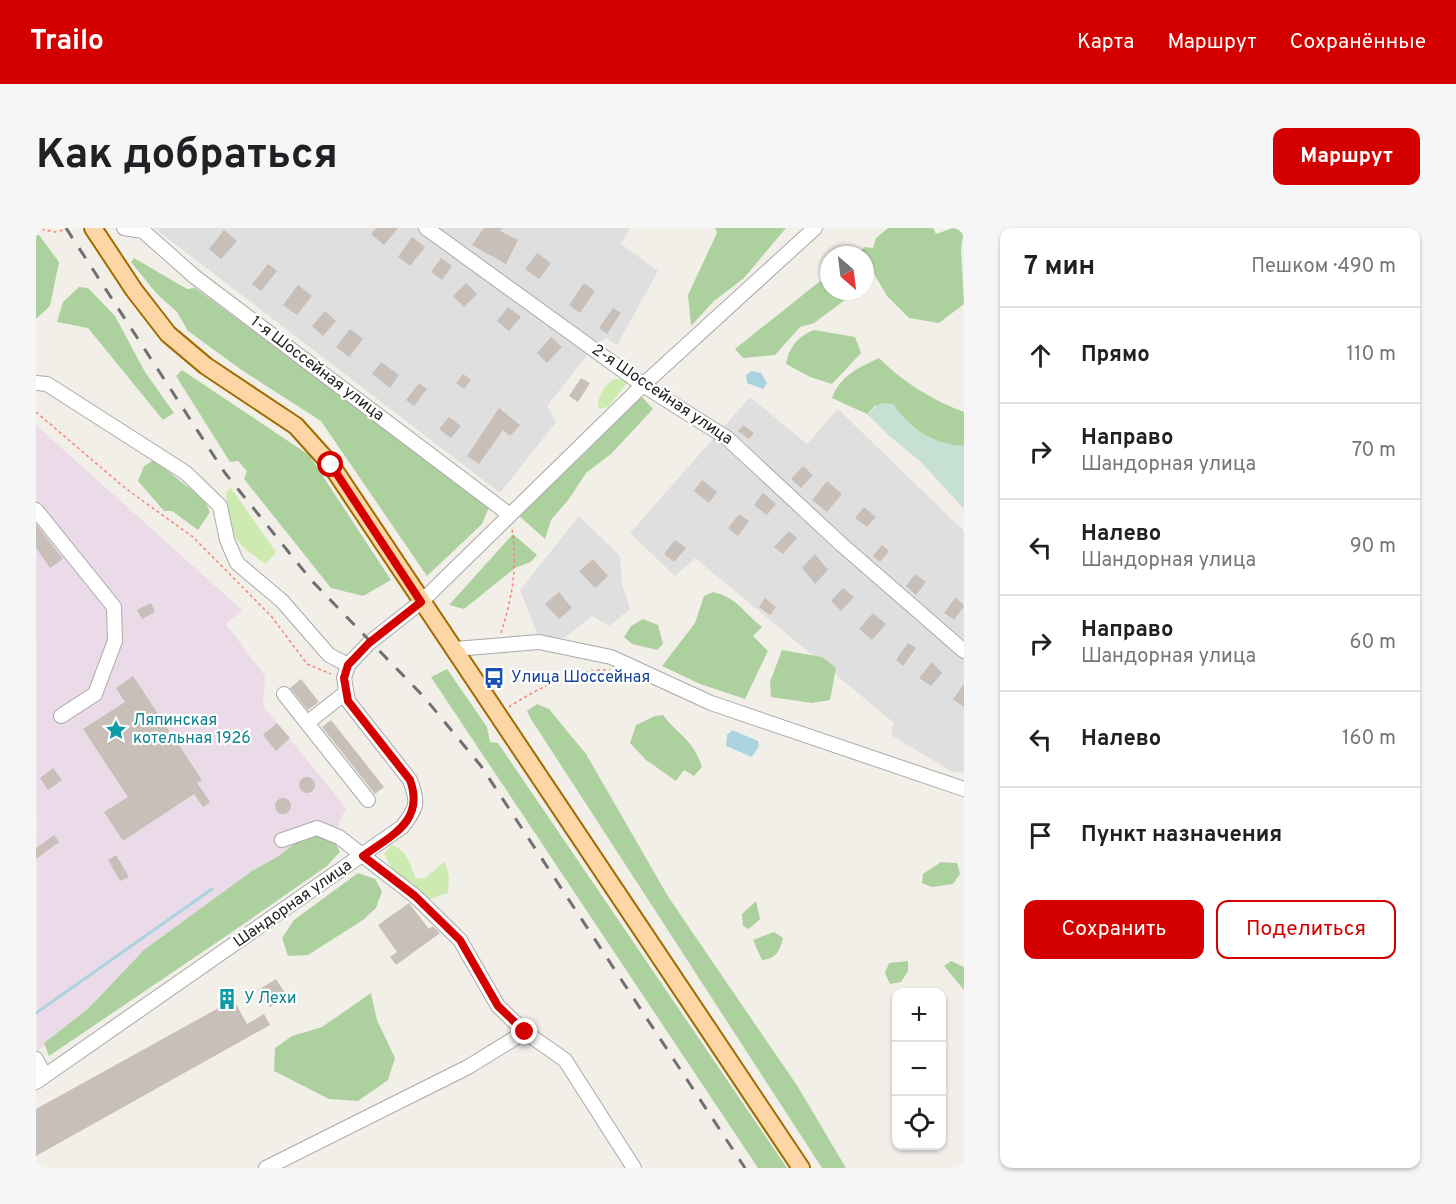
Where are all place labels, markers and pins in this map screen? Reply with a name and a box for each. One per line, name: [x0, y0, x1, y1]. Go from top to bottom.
bus stop icon: Улица Шоссейная: [482, 666, 506, 690]
place label: Улица Шоссейная: [511, 668, 650, 688]
place label: Ляпинская котельная 1926: [133, 711, 251, 749]
place icon: Ляпинская котельная 1926: [104, 718, 128, 742]
building icon: У Лехи: [215, 987, 239, 1011]
place label: У Лехи: [244, 989, 296, 1009]

